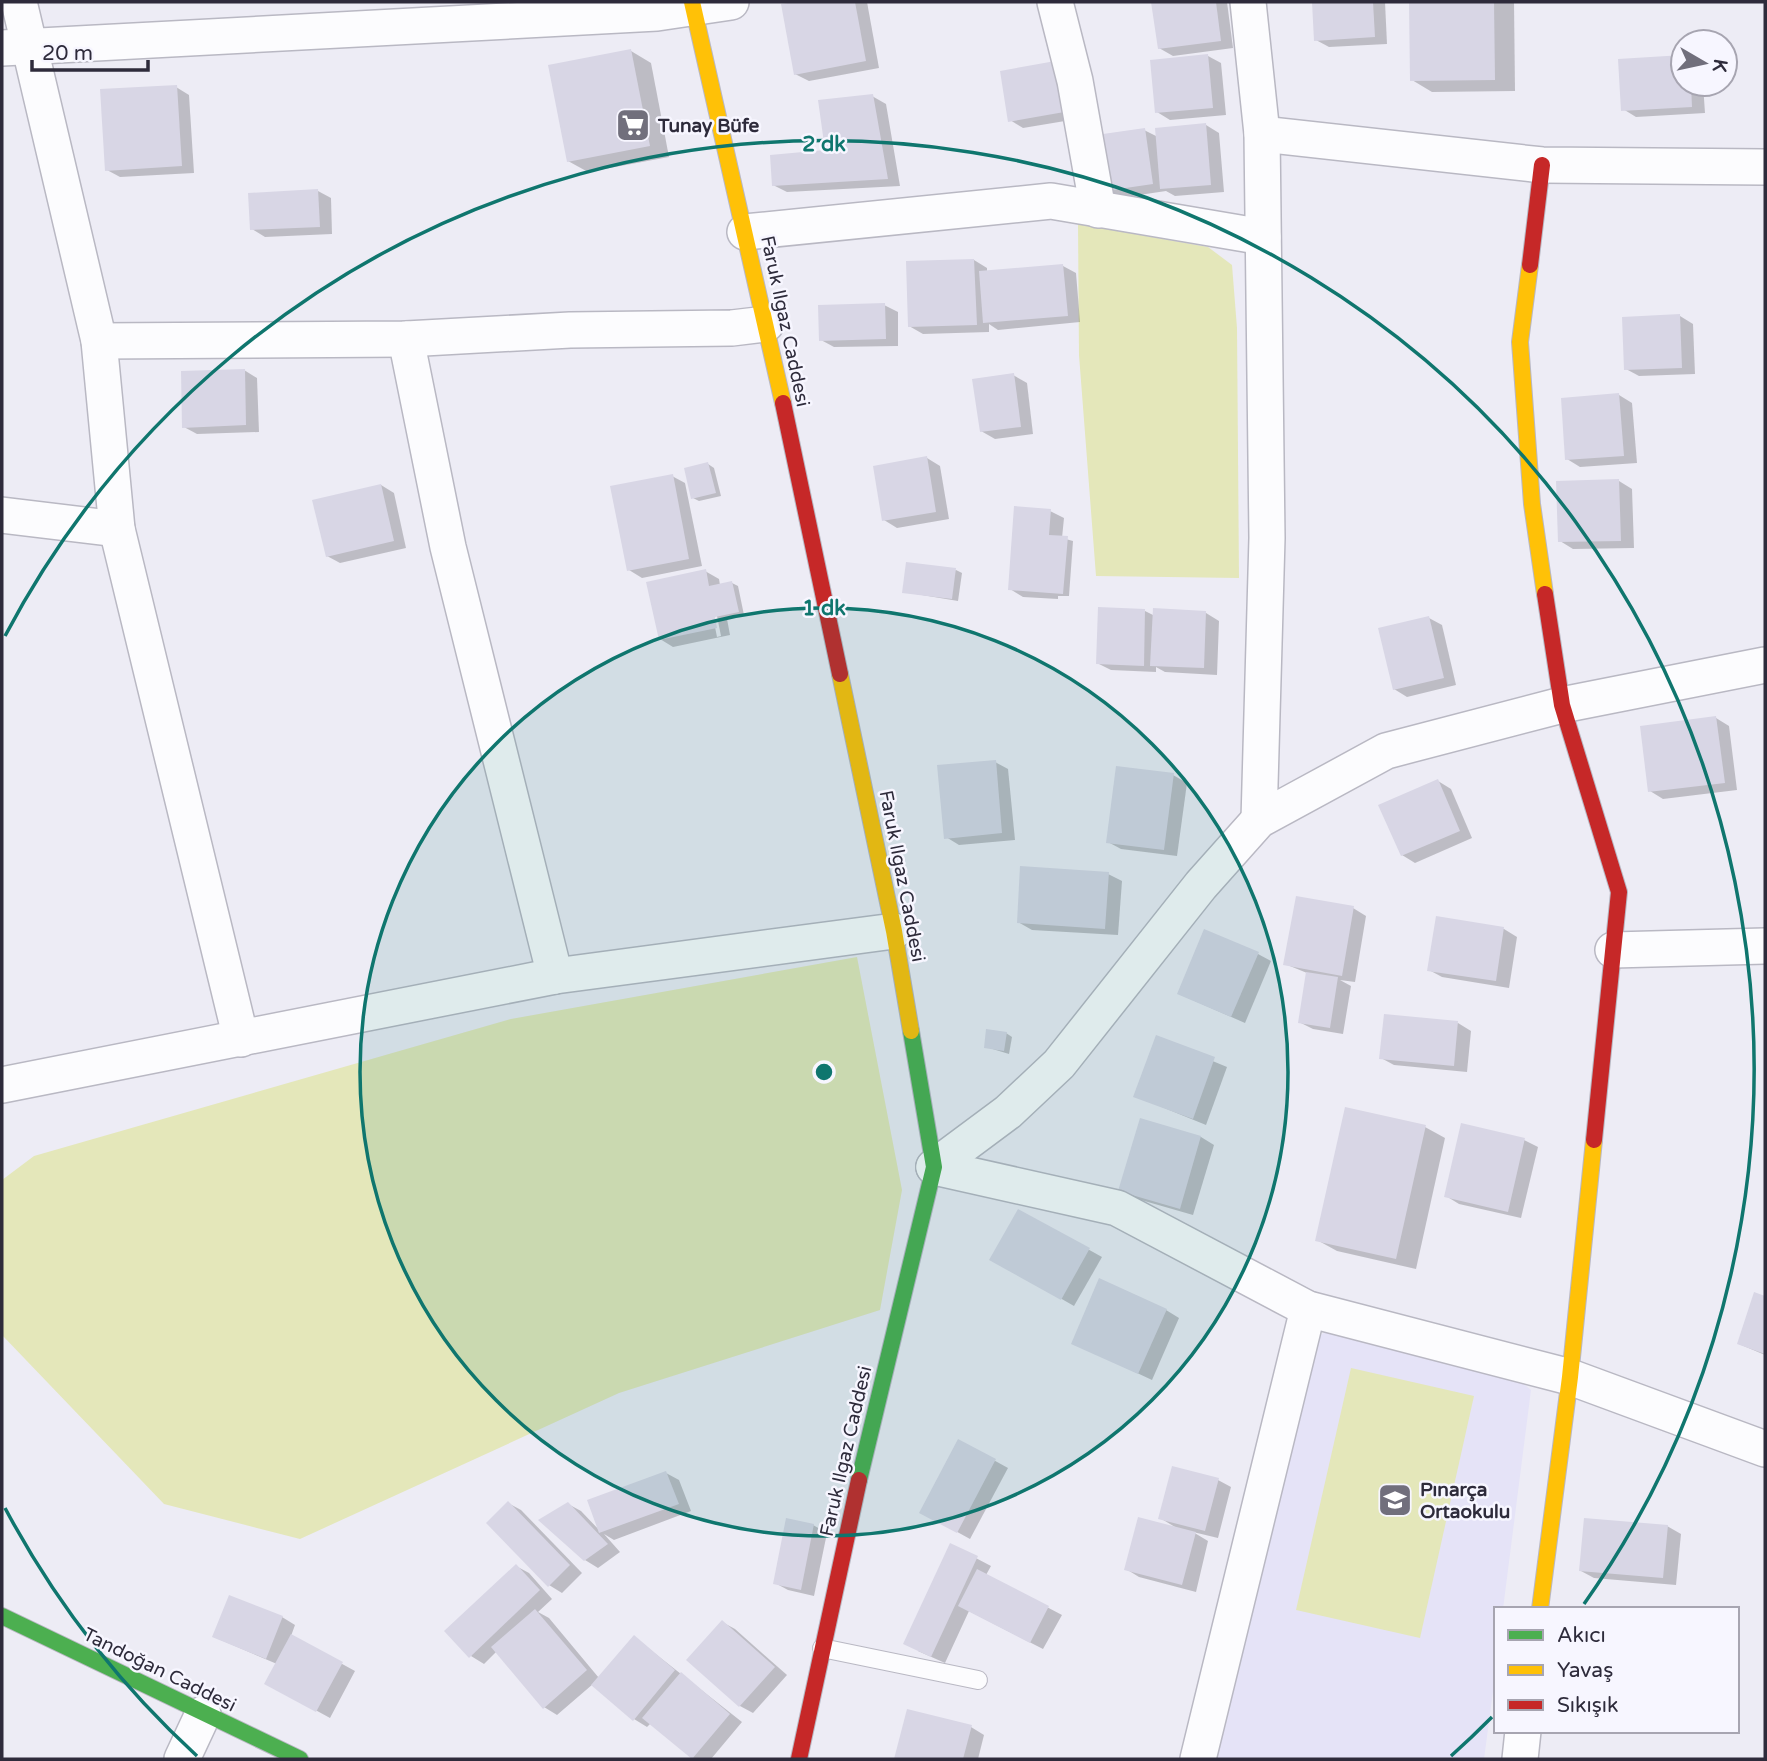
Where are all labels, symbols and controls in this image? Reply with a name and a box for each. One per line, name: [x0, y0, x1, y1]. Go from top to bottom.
scale bar: [32, 28, 147, 72]
north arrow: [1669, 28, 1739, 98]
text: 20 m: [42, 41, 93, 66]
text: K: [1708, 57, 1732, 74]
supermarket icon: Tunay Büfe: [614, 106, 652, 144]
place label: Tunay Büfe: [657, 115, 760, 138]
text: 2 dk: [802, 132, 846, 157]
street label: Faruk Ilgaz Caddesi: [756, 234, 814, 409]
text: 1 dk: [802, 596, 846, 621]
street label: Faruk Ilgaz Caddesi: [875, 788, 929, 964]
centre of rings: [812, 1060, 836, 1084]
street label: Faruk Ilgaz Caddesi: [816, 1364, 876, 1539]
place label: Pınarça Ortaokulu: [1420, 1479, 1510, 1523]
school or university icon: Pınarça Ortaokulu: [1376, 1481, 1414, 1519]
legend: [1494, 1607, 1739, 1733]
street label: Tandoğan Caddesi: [79, 1623, 240, 1716]
text: Akıcı: [1557, 1623, 1606, 1648]
text: Yavaş: [1557, 1658, 1613, 1683]
text: Sıkışık: [1557, 1693, 1618, 1718]

